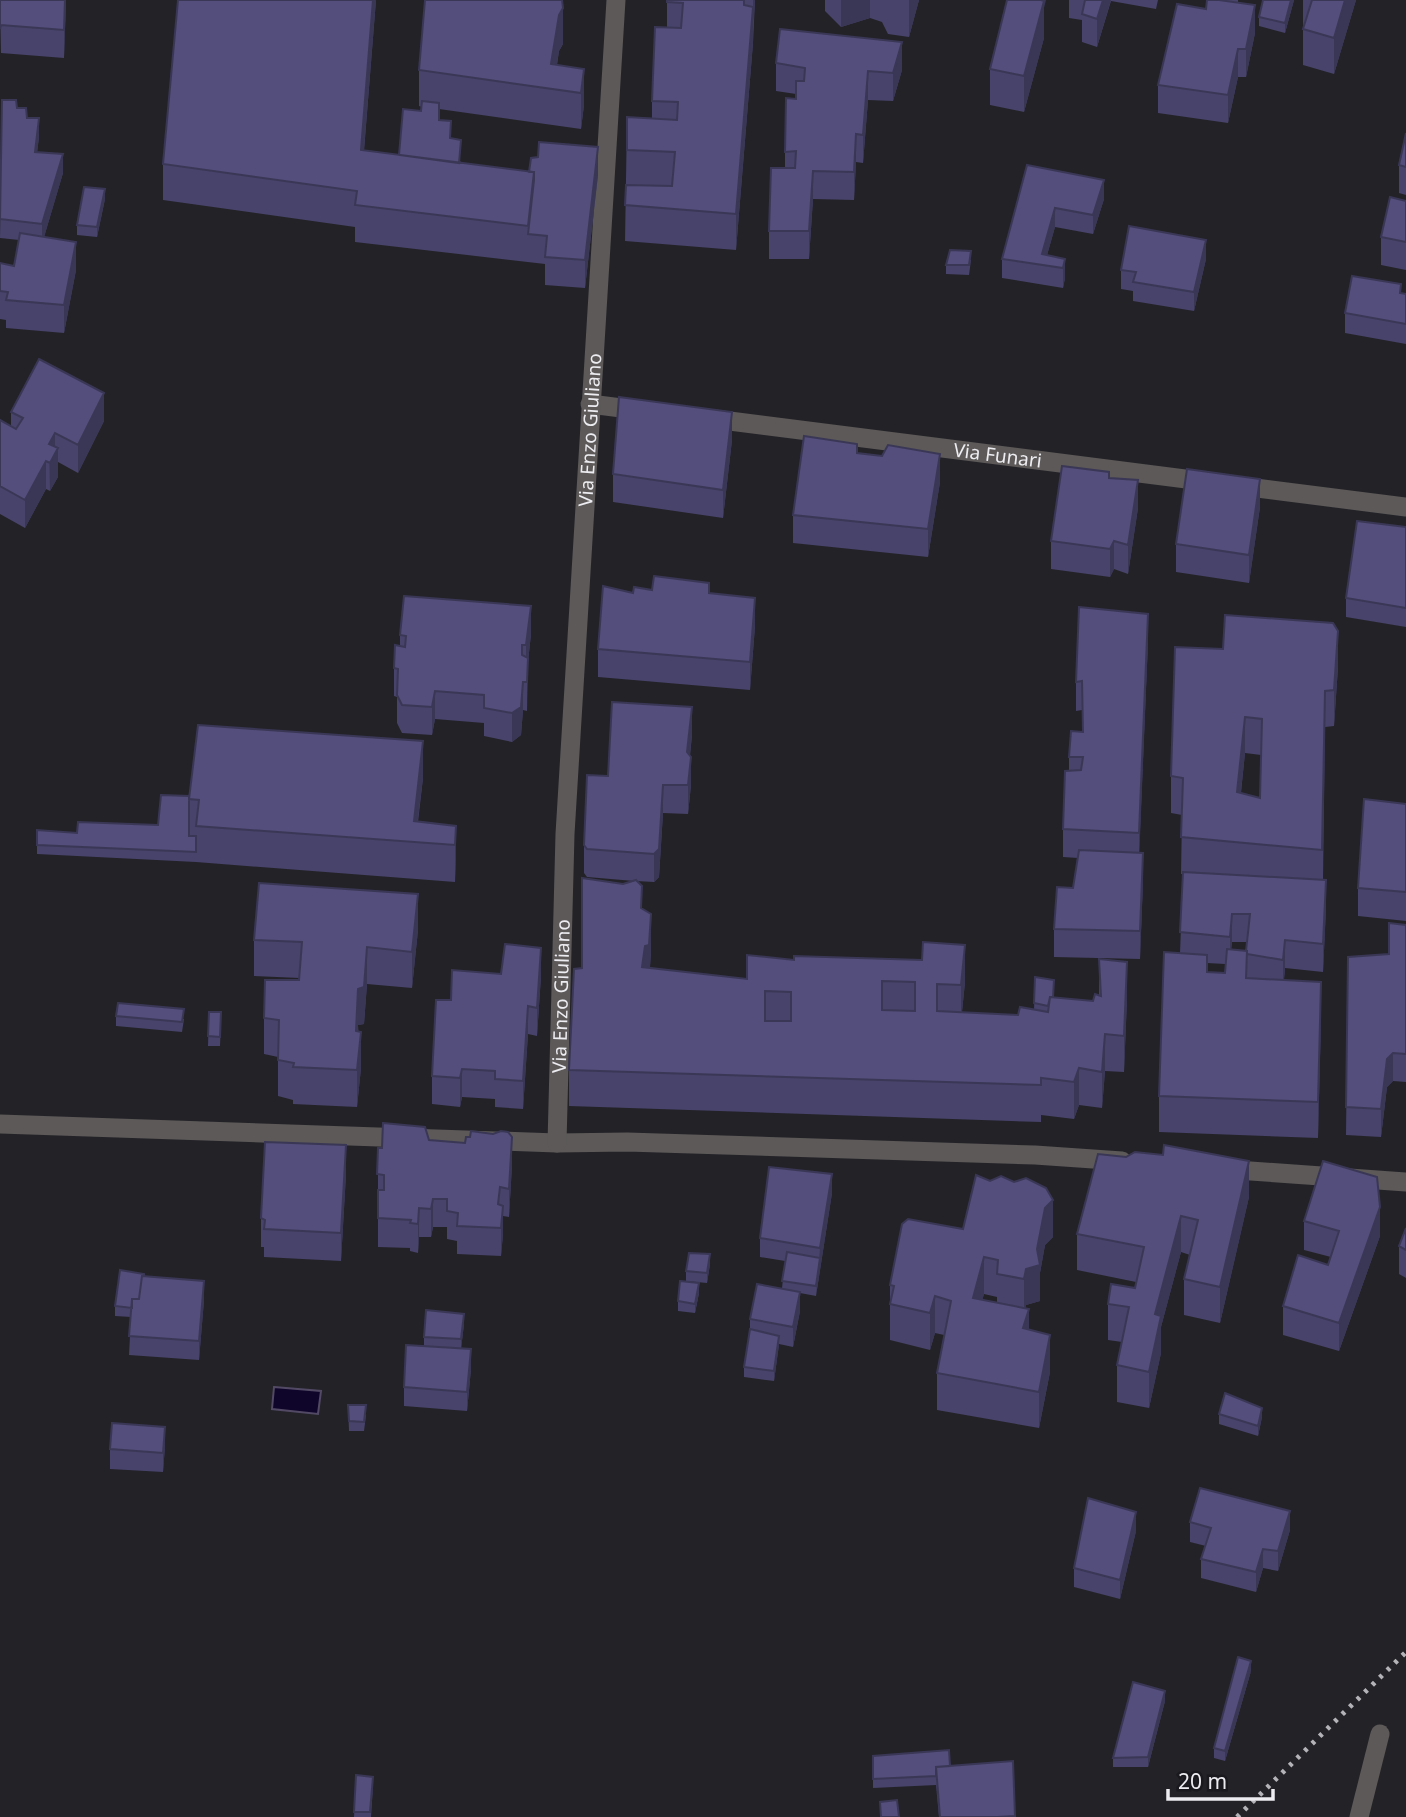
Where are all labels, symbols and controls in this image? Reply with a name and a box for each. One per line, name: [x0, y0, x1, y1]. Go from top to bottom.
street label: Via Enzo Giuliano: [572, 352, 607, 507]
street label: Via Funari: [952, 437, 1043, 474]
street label: Via Enzo Giuliano: [546, 919, 576, 1073]
scale bar: [1168, 1758, 1273, 1802]
text: 20 m: [1178, 1767, 1227, 1795]

